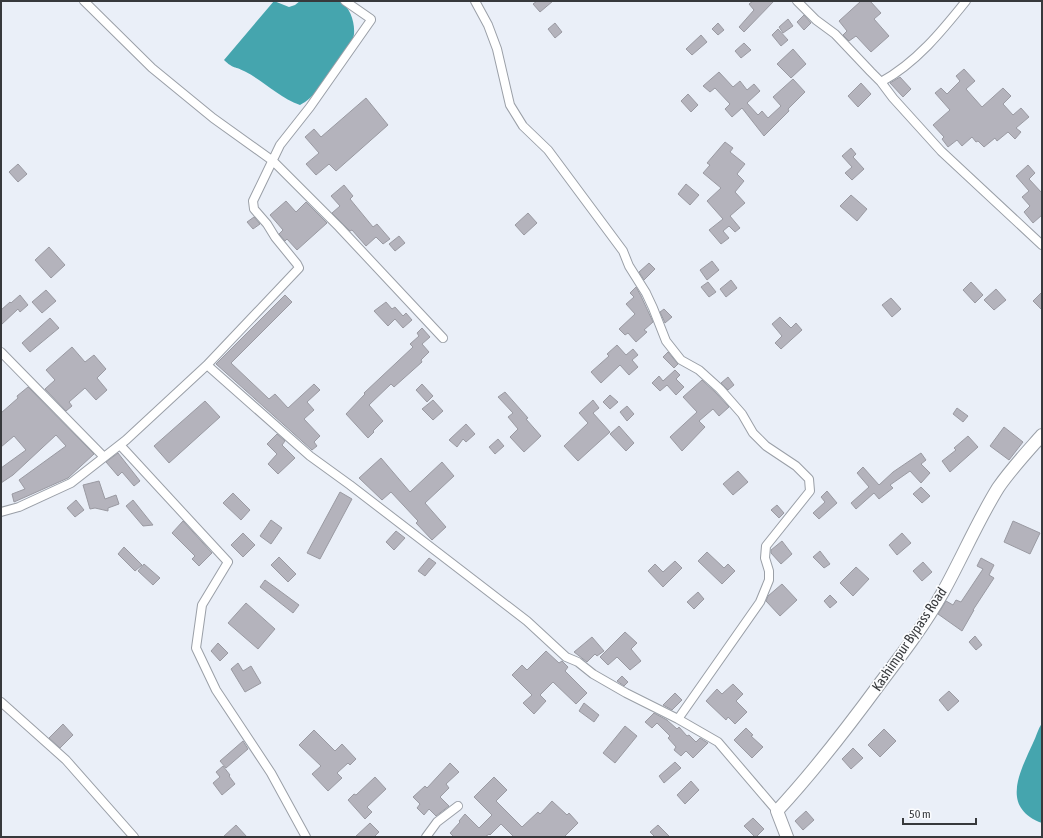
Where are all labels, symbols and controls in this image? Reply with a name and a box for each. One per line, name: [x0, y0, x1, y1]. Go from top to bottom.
street label: Kashimpur Bypass Road: [868, 584, 950, 694]
scale bar: [903, 800, 976, 826]
text: 50 m: [909, 807, 931, 821]

